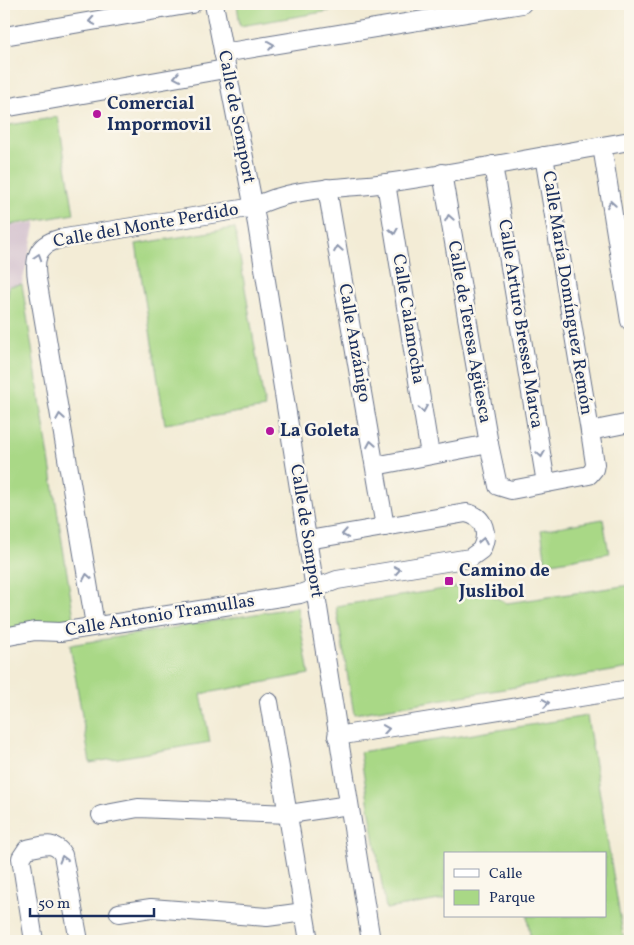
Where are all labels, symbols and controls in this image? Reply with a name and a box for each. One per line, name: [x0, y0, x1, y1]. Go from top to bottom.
one-way arrow: [88, 15, 97, 25]
one-way arrow: [267, 41, 275, 51]
street label: Calle de Somport: [211, 48, 261, 186]
one-way arrow: [173, 72, 182, 82]
place label: Comercial Impormovil: [107, 92, 211, 138]
marker: Comercial Impormovil: [91, 108, 103, 120]
street label: Calle María Domínguez Remón: [535, 169, 599, 417]
street label: Calle del Monte Perdido: [51, 197, 241, 255]
one-way arrow: [607, 199, 617, 208]
one-way arrow: [445, 214, 455, 222]
street label: Calle Arturo Bressel Marca: [491, 218, 549, 430]
one-way arrow: [388, 227, 398, 235]
street label: Calle de Teresa Agüesca: [441, 239, 497, 425]
one-way arrow: [334, 245, 344, 254]
street label: Calle Calamocha: [385, 252, 431, 386]
one-way arrow: [32, 254, 42, 262]
street label: Calle Anzánigo: [331, 282, 377, 404]
one-way arrow: [417, 404, 427, 413]
one-way arrow: [55, 413, 65, 422]
place label: La Goleta: [280, 419, 359, 444]
marker: La Goleta: [264, 425, 276, 437]
one-way arrow: [367, 440, 377, 449]
one-way arrow: [536, 450, 546, 459]
street label: Calle de Somport: [283, 462, 329, 600]
one-way arrow: [340, 528, 349, 538]
one-way arrow: [478, 537, 488, 545]
place label: Camino de Juslibol: [458, 559, 550, 605]
one-way arrow: [393, 565, 401, 576]
one-way arrow: [83, 573, 93, 582]
marker: Camino de Juslibol: [443, 575, 455, 587]
street label: Calle Antonio Tramullas: [64, 589, 256, 643]
one-way arrow: [542, 698, 550, 709]
one-way arrow: [381, 724, 390, 734]
legend: [444, 852, 606, 918]
one-way arrow: [59, 855, 69, 864]
text: Calle: [489, 864, 522, 885]
scale bar: [30, 885, 154, 917]
text: Parque: [489, 888, 535, 909]
text: 50 m: [38, 894, 70, 915]

